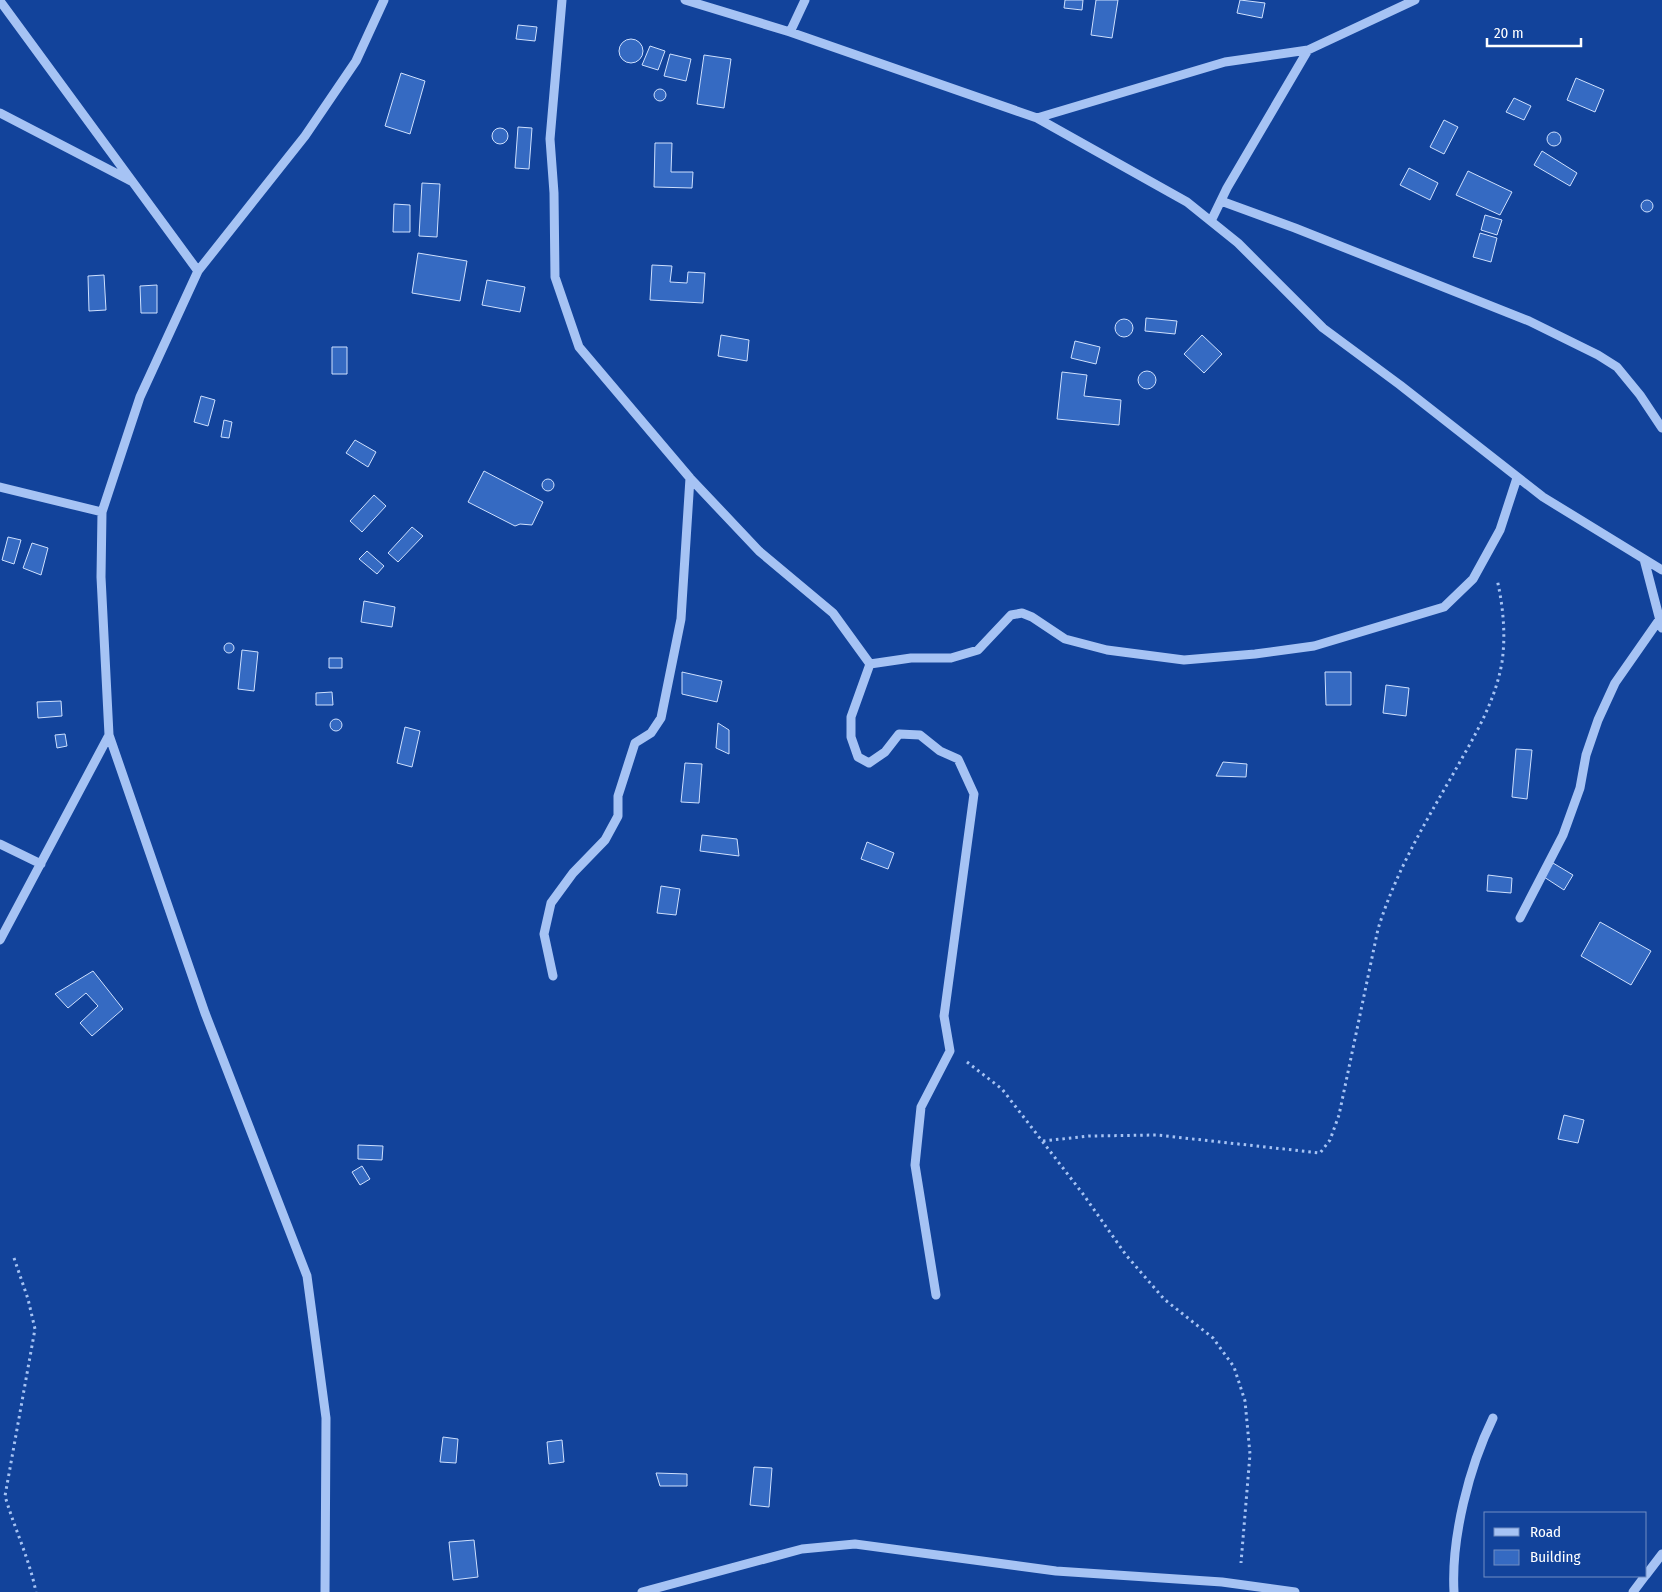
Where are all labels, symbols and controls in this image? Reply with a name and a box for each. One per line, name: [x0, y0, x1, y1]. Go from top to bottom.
scale bar: [1487, 15, 1581, 47]
text: 20 m: [1494, 24, 1524, 42]
legend: [1484, 1512, 1647, 1577]
text: Road: [1530, 1523, 1561, 1541]
text: Building: [1530, 1548, 1581, 1566]

